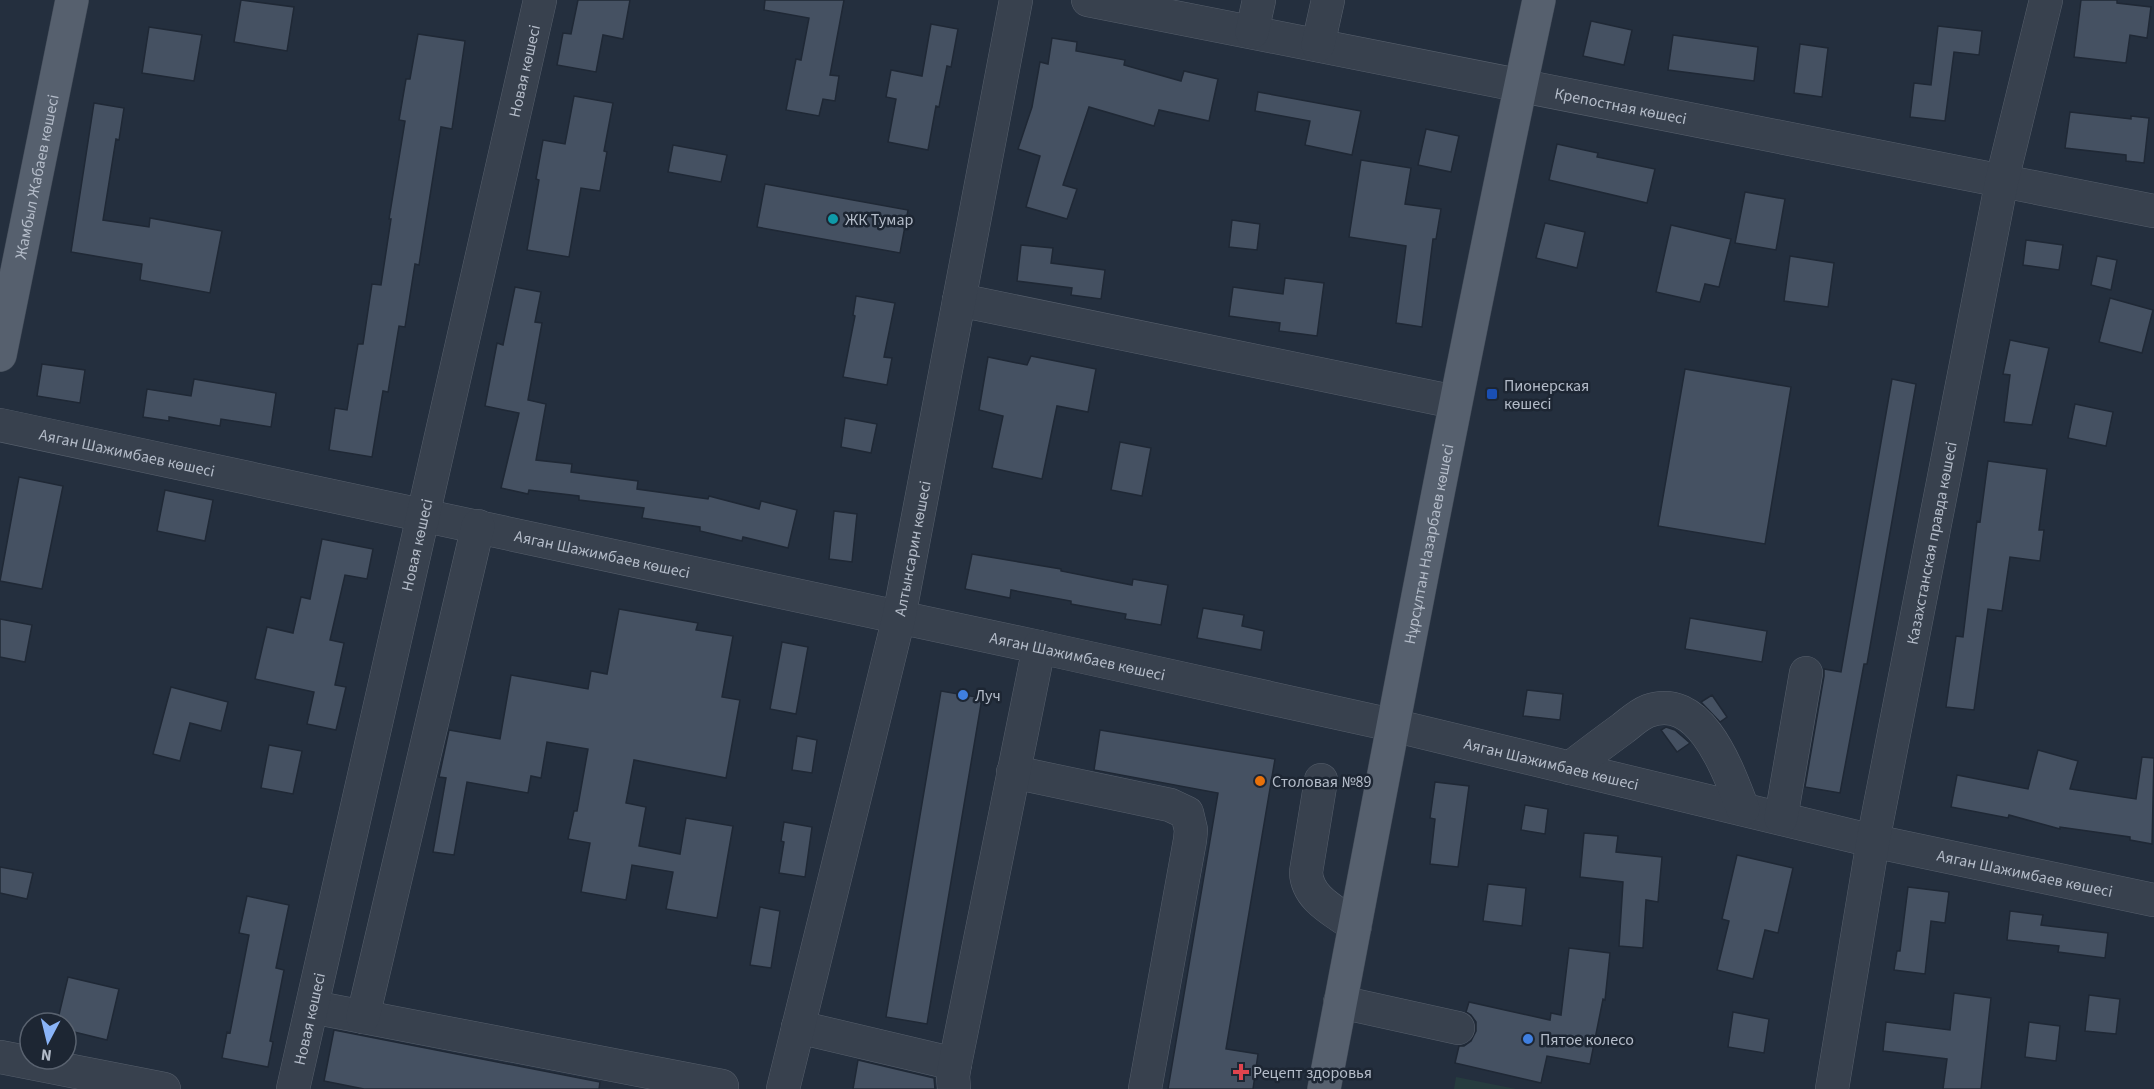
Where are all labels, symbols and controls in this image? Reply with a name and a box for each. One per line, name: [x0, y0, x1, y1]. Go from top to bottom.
street label: Новая көшесі: [504, 23, 546, 119]
street label: Крепостная көшесі: [1553, 83, 1688, 130]
street label: Жамбыл Жабаев көшесі: [10, 93, 65, 261]
place label: ЖК Тумар: [845, 209, 913, 231]
marker: ЖК Тумар: [826, 212, 840, 226]
place label: Пионерская көшесі: [1504, 375, 1589, 415]
marker: Пионерская көшесі: [1485, 387, 1499, 401]
street label: Аяган Шажимбаев көшесі: [37, 424, 217, 483]
street label: Казахстанская правда көшесі: [1902, 440, 1963, 647]
street label: Нұрсұлтан Назарбаев көшесі: [1399, 442, 1459, 646]
street label: Алтынсарин көшесі: [889, 479, 937, 618]
street label: Новая көшесі: [396, 497, 439, 593]
street label: Аяган Шажимбаев көшесі: [512, 525, 692, 584]
street label: Аяган Шажимбаев көшесі: [988, 627, 1167, 687]
place label: Луч: [975, 685, 1001, 707]
marker: Луч: [956, 688, 970, 702]
street label: Аяган Шажимбаев көшесі: [1462, 733, 1641, 796]
place label: Столовая №89: [1272, 771, 1372, 793]
marker: Столовая №89: [1253, 774, 1267, 788]
street label: Аяган Шажимбаев көшесі: [1935, 845, 2115, 903]
street label: Новая көшесі: [289, 971, 331, 1067]
north arrow: [18, 1011, 78, 1071]
place label: Пятое колесо: [1540, 1029, 1634, 1051]
marker: Пятое колесо: [1521, 1032, 1535, 1046]
text: N: [40, 1043, 53, 1066]
place label: Рецепт здоровья: [1253, 1062, 1372, 1084]
marker: Рецепт здоровья: [1234, 1065, 1248, 1079]

